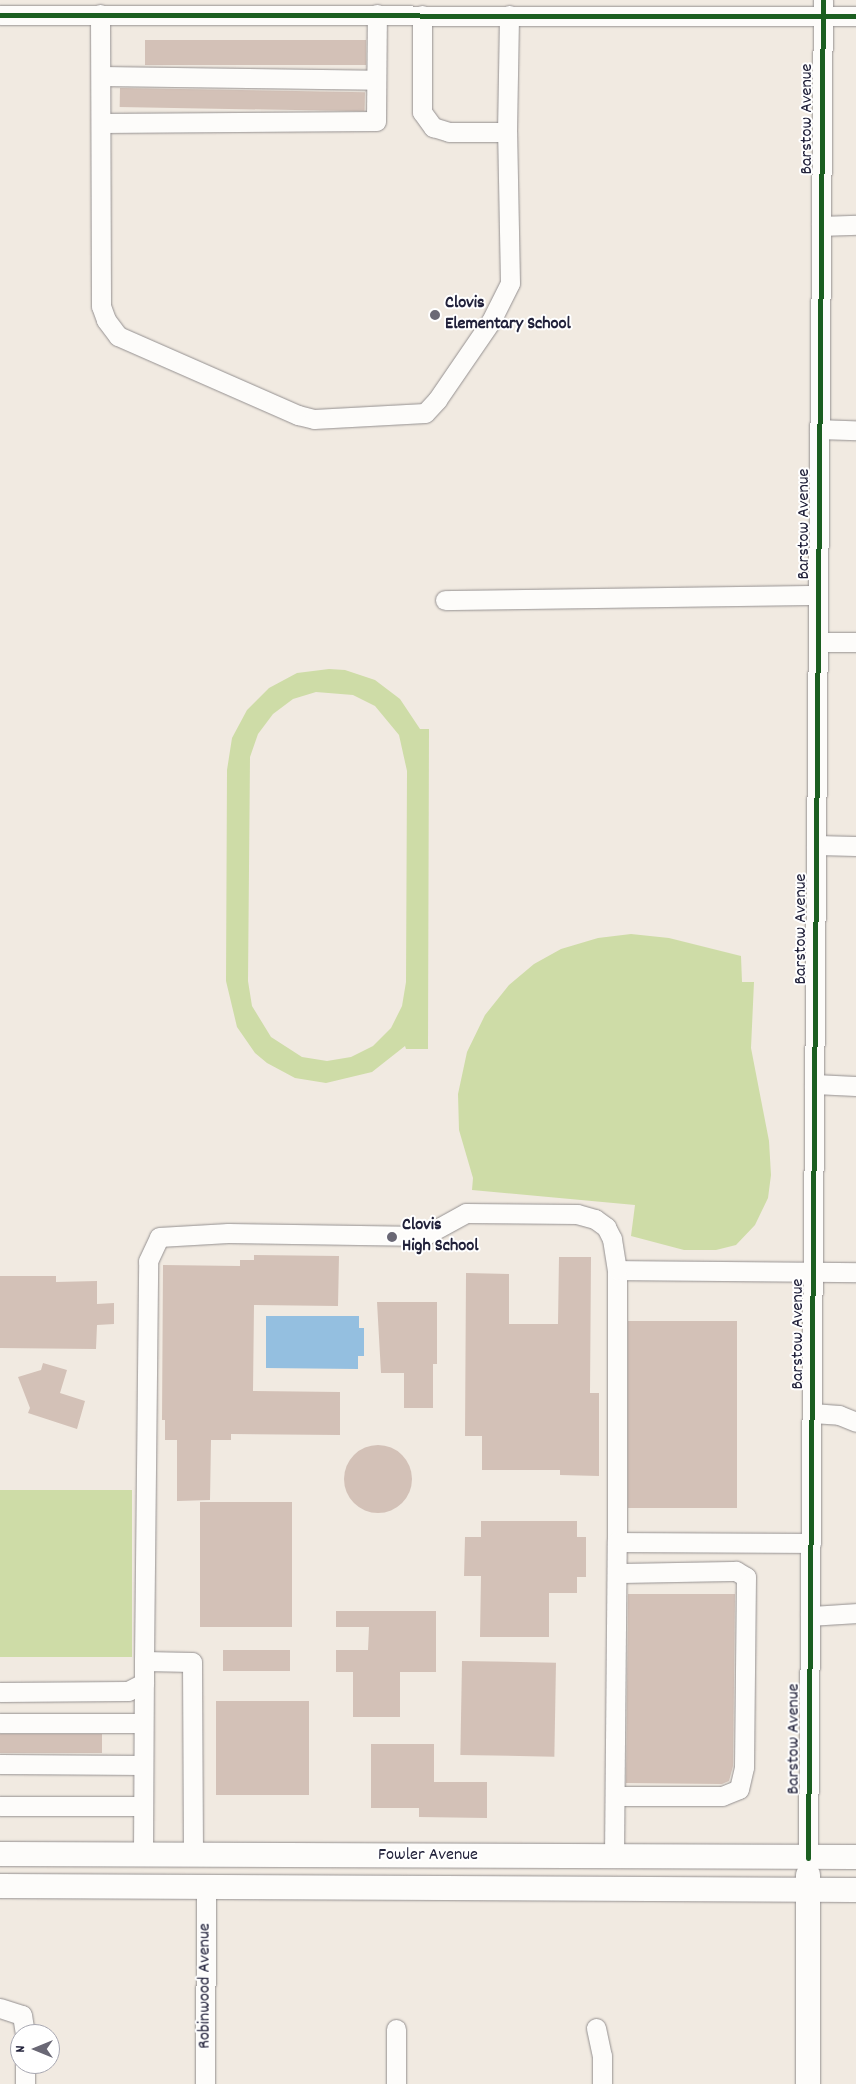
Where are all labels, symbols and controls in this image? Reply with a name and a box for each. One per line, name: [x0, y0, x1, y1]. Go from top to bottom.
street label: Barstow Avenue: [797, 64, 819, 174]
place label: Clovis Elementary School: [445, 294, 571, 336]
marker: Clovis Elementary School: [429, 309, 441, 321]
street label: Barstow Avenue: [794, 469, 816, 579]
street label: Barstow Avenue: [791, 874, 813, 984]
place label: Clovis High School: [402, 1216, 478, 1258]
marker: Clovis High School: [386, 1231, 398, 1243]
street label: Barstow Avenue: [788, 1279, 810, 1389]
street label: Barstow Avenue: [784, 1684, 806, 1794]
street label: Fowler Avenue: [378, 1845, 478, 1867]
street label: Robinwood Avenue: [195, 1923, 217, 2049]
north arrow: [10, 2024, 60, 2074]
text: N: [11, 2046, 31, 2052]

